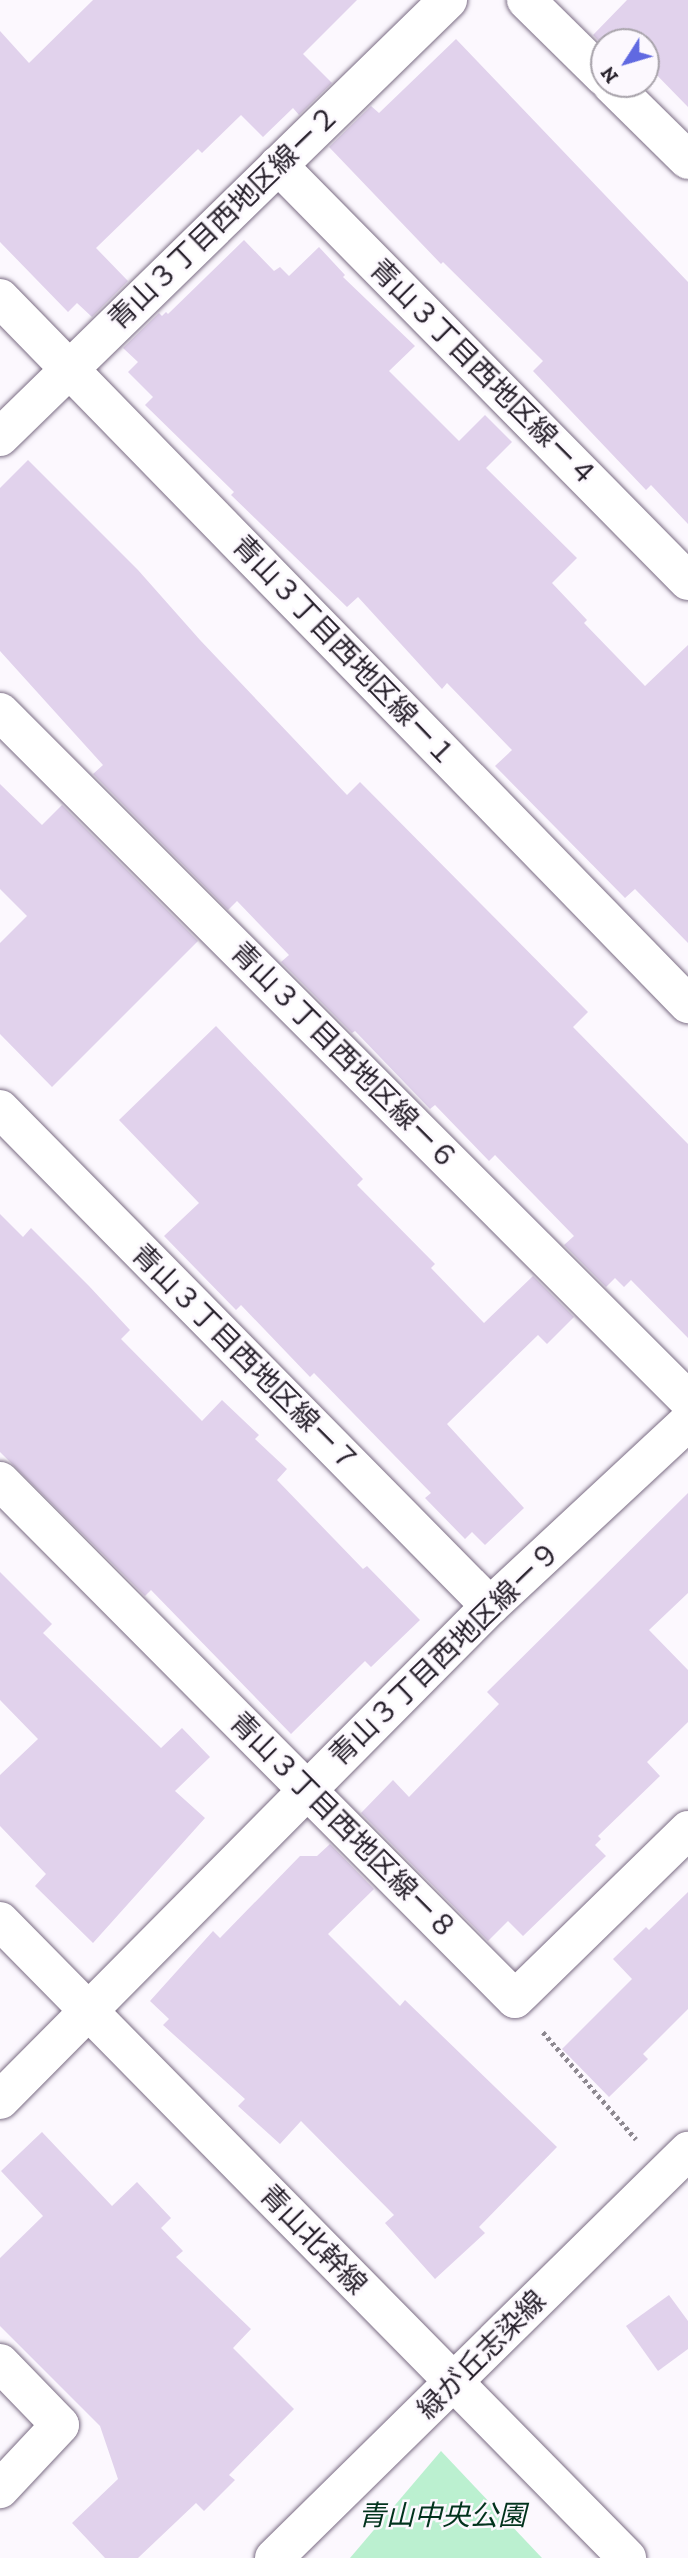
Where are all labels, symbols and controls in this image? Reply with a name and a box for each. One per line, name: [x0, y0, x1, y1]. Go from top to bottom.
north arrow: [590, 28, 660, 98]
text: N: [596, 62, 623, 87]
street label: 青山３丁目西地区線ー２: [102, 99, 346, 337]
street label: 青山３丁目西地区線ー４: [362, 252, 604, 494]
street label: 青山３丁目西地区線ー１: [225, 529, 463, 773]
street label: 青山３丁目西地区線ー６: [223, 935, 465, 1177]
street label: 青山３丁目西地区線ー７: [124, 1237, 366, 1479]
street label: 青山３丁目西地区線ー９: [323, 1535, 567, 1773]
street label: 青山３丁目西地区線ー８: [222, 1705, 464, 1947]
street label: 青山北幹線: [252, 2178, 374, 2302]
street label: 緑が丘志染線: [411, 2284, 553, 2426]
park label: 青山中央公園: [358, 2499, 526, 2533]

